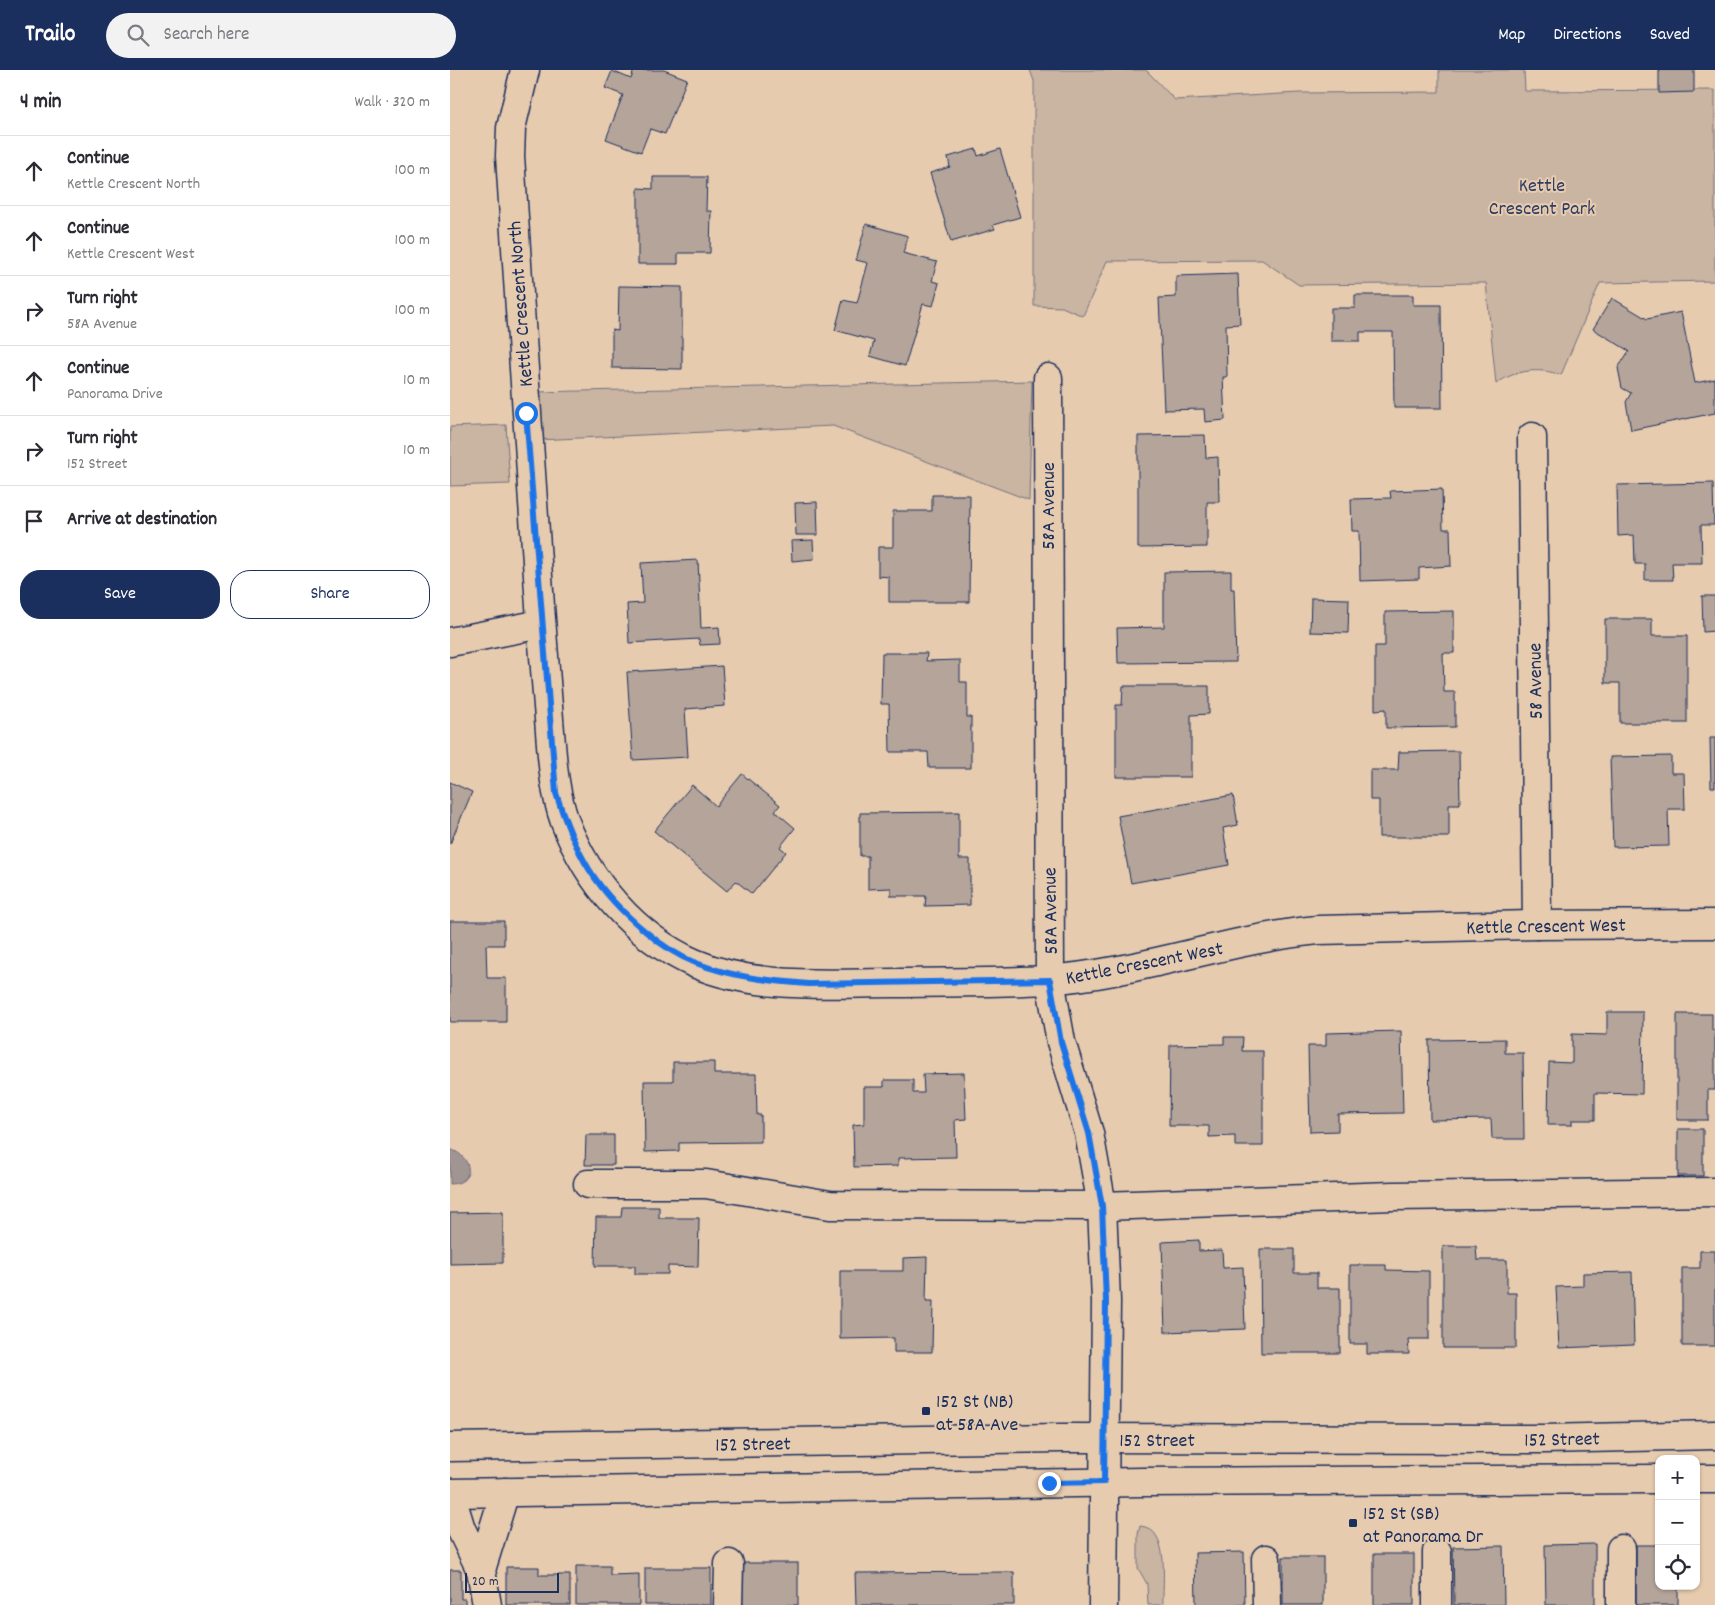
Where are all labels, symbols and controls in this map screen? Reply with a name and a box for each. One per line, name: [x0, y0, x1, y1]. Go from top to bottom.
search box: [106, 13, 456, 58]
text: Trailo: [25, 18, 76, 52]
icon: search: [124, 21, 152, 49]
text: Search here: [164, 22, 249, 49]
text: Map: [1498, 23, 1525, 48]
text: Directions: [1553, 23, 1622, 48]
text: Saved: [1650, 23, 1690, 48]
text: 4 min: [20, 88, 62, 118]
text: Walk · 320 m: [354, 91, 430, 114]
text: Continue: [67, 146, 129, 173]
icon: ahead: [20, 157, 48, 185]
text: 100 m: [394, 159, 430, 182]
text: Kettle Crescent North: [67, 173, 200, 196]
park label: Kettle Crescent Park: [1489, 173, 1595, 224]
text: Continue: [67, 216, 129, 243]
street label: Kettle Crescent North: [502, 220, 542, 388]
icon: ahead: [20, 227, 48, 255]
text: 100 m: [394, 229, 430, 252]
text: Kettle Crescent West: [67, 243, 195, 266]
text: Turn right: [67, 286, 138, 313]
icon: right: [20, 297, 48, 325]
text: 100 m: [394, 299, 430, 322]
text: 58A Avenue: [67, 313, 137, 336]
text: Continue: [67, 356, 129, 383]
icon: ahead: [20, 367, 48, 395]
text: 10 m: [403, 369, 430, 392]
text: Panorama Drive: [67, 383, 163, 406]
route start: [515, 402, 538, 425]
text: Turn right: [67, 426, 138, 453]
icon: right: [20, 437, 48, 465]
text: 10 m: [403, 439, 430, 462]
text: 152 Street: [67, 453, 127, 476]
street label: 58A Avenue: [1036, 462, 1064, 550]
icon: arrive: [20, 507, 48, 535]
text: Arrive at destination: [67, 507, 217, 534]
button: Save: [20, 570, 220, 619]
button: Share: [230, 570, 430, 619]
street label: 58 Avenue: [1522, 642, 1552, 719]
street label: 58A Avenue: [1037, 867, 1067, 955]
street label: Kettle Crescent West: [1466, 913, 1626, 943]
street label: Kettle Crescent West: [1064, 936, 1226, 994]
place label: 152 St (NB) at 58A Ave: [936, 1389, 1018, 1440]
marker: 152 St (NB) at 58A Ave: [920, 1405, 932, 1417]
street label: 152 Street: [1524, 1426, 1600, 1456]
street label: 152 Street: [1119, 1428, 1195, 1456]
street label: 152 Street: [715, 1431, 791, 1461]
map controls: [1655, 1455, 1700, 1590]
button: +: [1655, 1455, 1700, 1500]
route end: [1038, 1472, 1061, 1495]
button: −: [1655, 1500, 1700, 1545]
place label: 152 St (SB) at Panorama Dr: [1363, 1501, 1484, 1552]
marker: 152 St (SB) at Panorama Dr: [1347, 1517, 1359, 1529]
button: locate: [1655, 1545, 1700, 1590]
scale bar: [465, 1570, 559, 1593]
text: 20 m: [472, 1572, 499, 1592]

